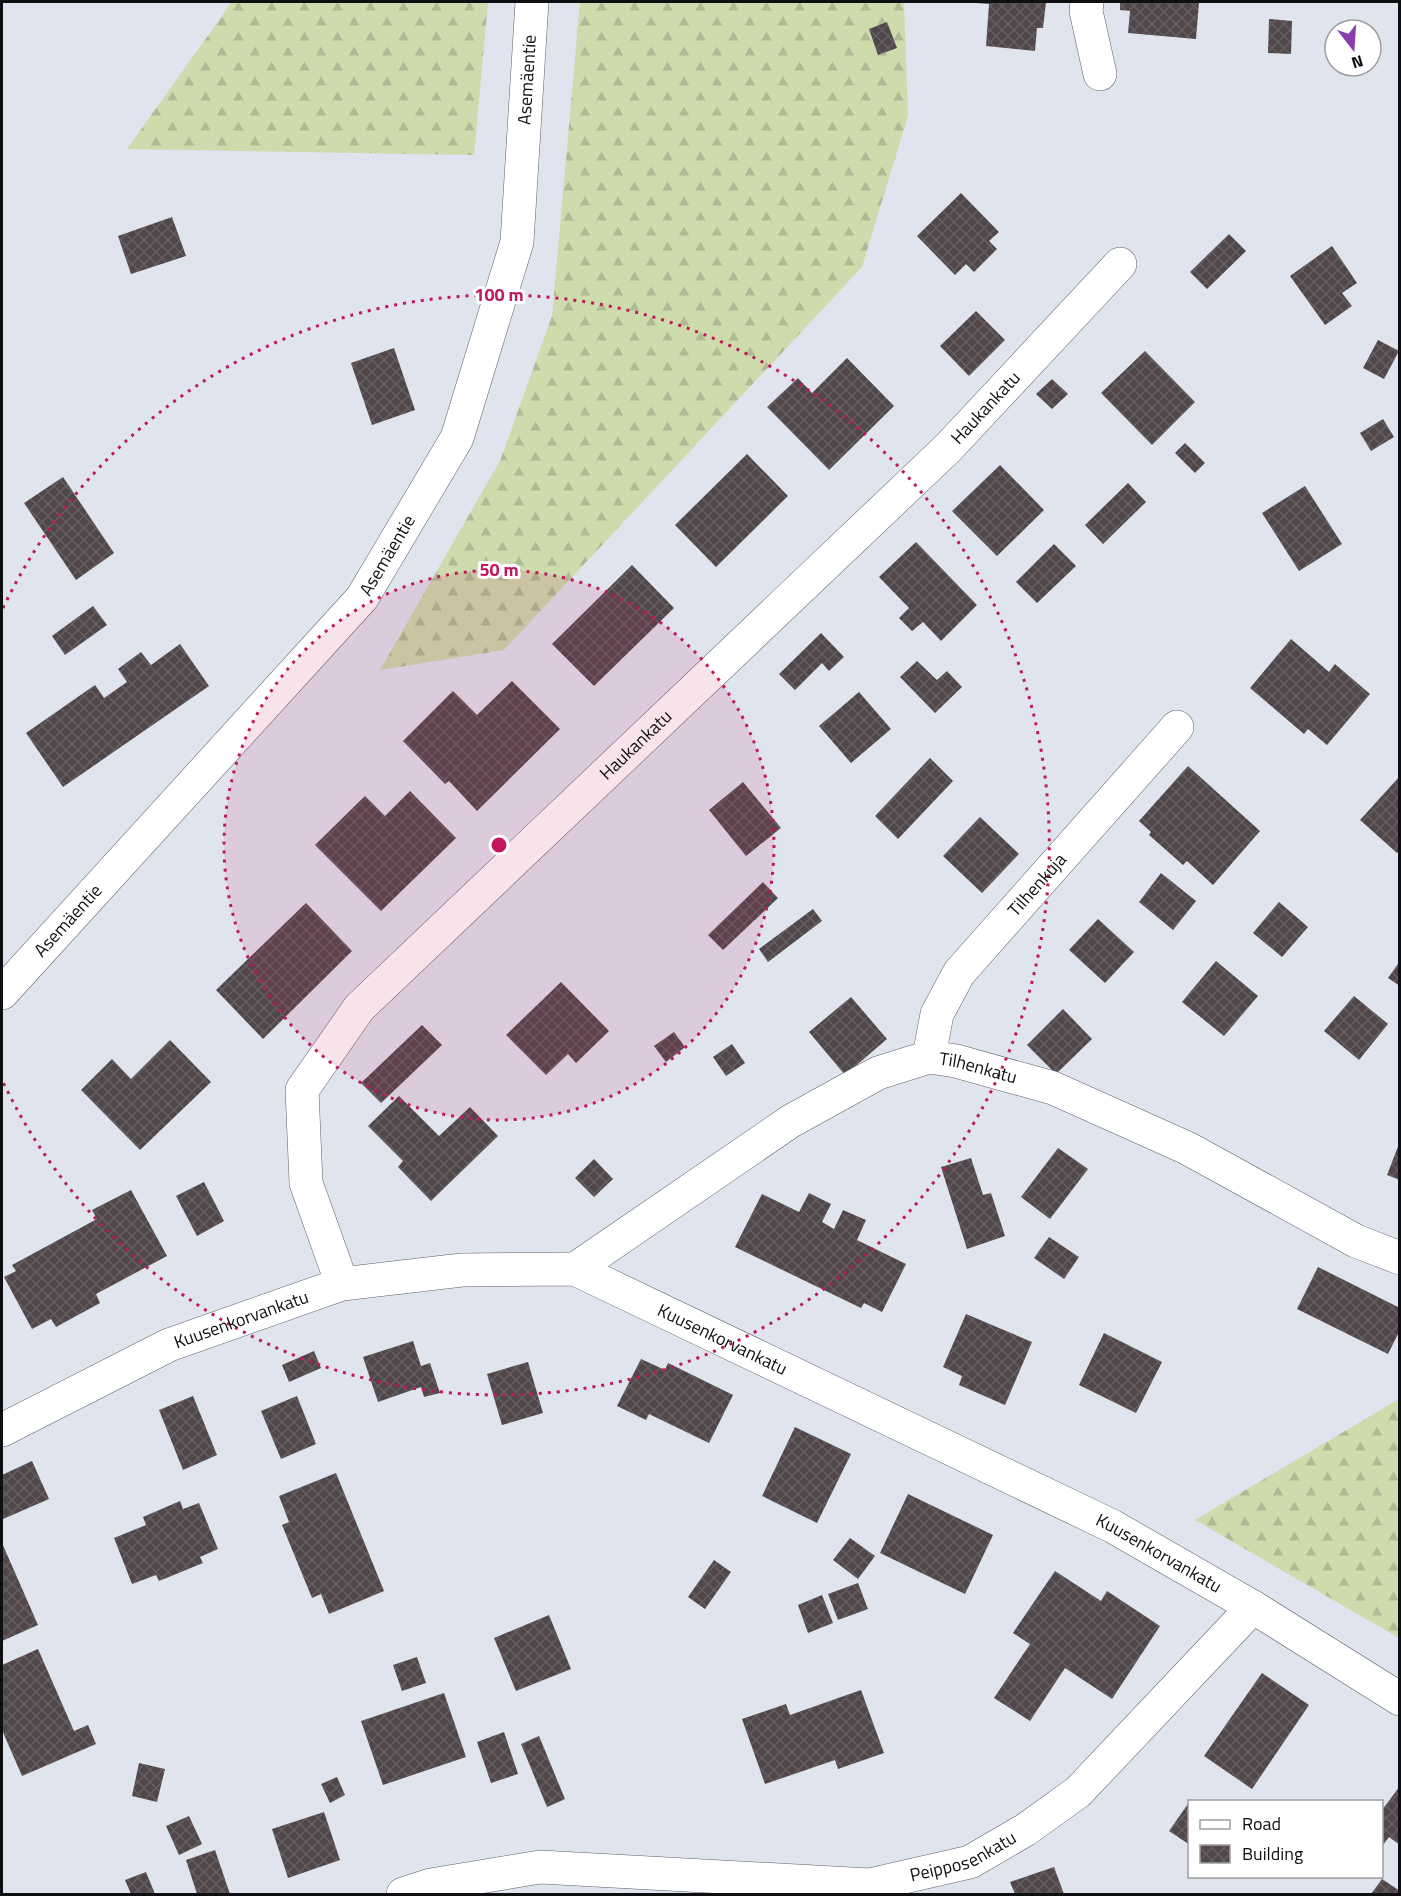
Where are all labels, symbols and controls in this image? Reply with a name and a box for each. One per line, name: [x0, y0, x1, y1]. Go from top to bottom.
north arrow: [1323, 18, 1383, 78]
street label: Asemäentie: [510, 34, 543, 126]
text: N: [1349, 49, 1366, 75]
text: 100 m: [474, 281, 524, 308]
street label: Haukankatu: [944, 365, 1026, 450]
street label: Asemäentie: [352, 509, 422, 601]
text: 50 m: [479, 556, 519, 583]
street label: Haukankatu: [593, 703, 678, 786]
centre of rings: [489, 835, 509, 855]
street label: Tilhenkuja: [1001, 847, 1072, 922]
street label: Asemäentie: [27, 878, 108, 963]
street label: Tilhenkatu: [938, 1045, 1020, 1090]
street label: Kuusenkorvankatu: [170, 1283, 312, 1355]
street label: Kuusenkorvankatu: [653, 1296, 792, 1382]
street label: Kuusenkorvankatu: [1091, 1506, 1227, 1599]
legend: [1188, 1800, 1383, 1878]
text: Road: [1242, 1810, 1281, 1837]
street label: Peipposenkatu: [907, 1824, 1021, 1888]
text: Building: [1242, 1840, 1303, 1867]

